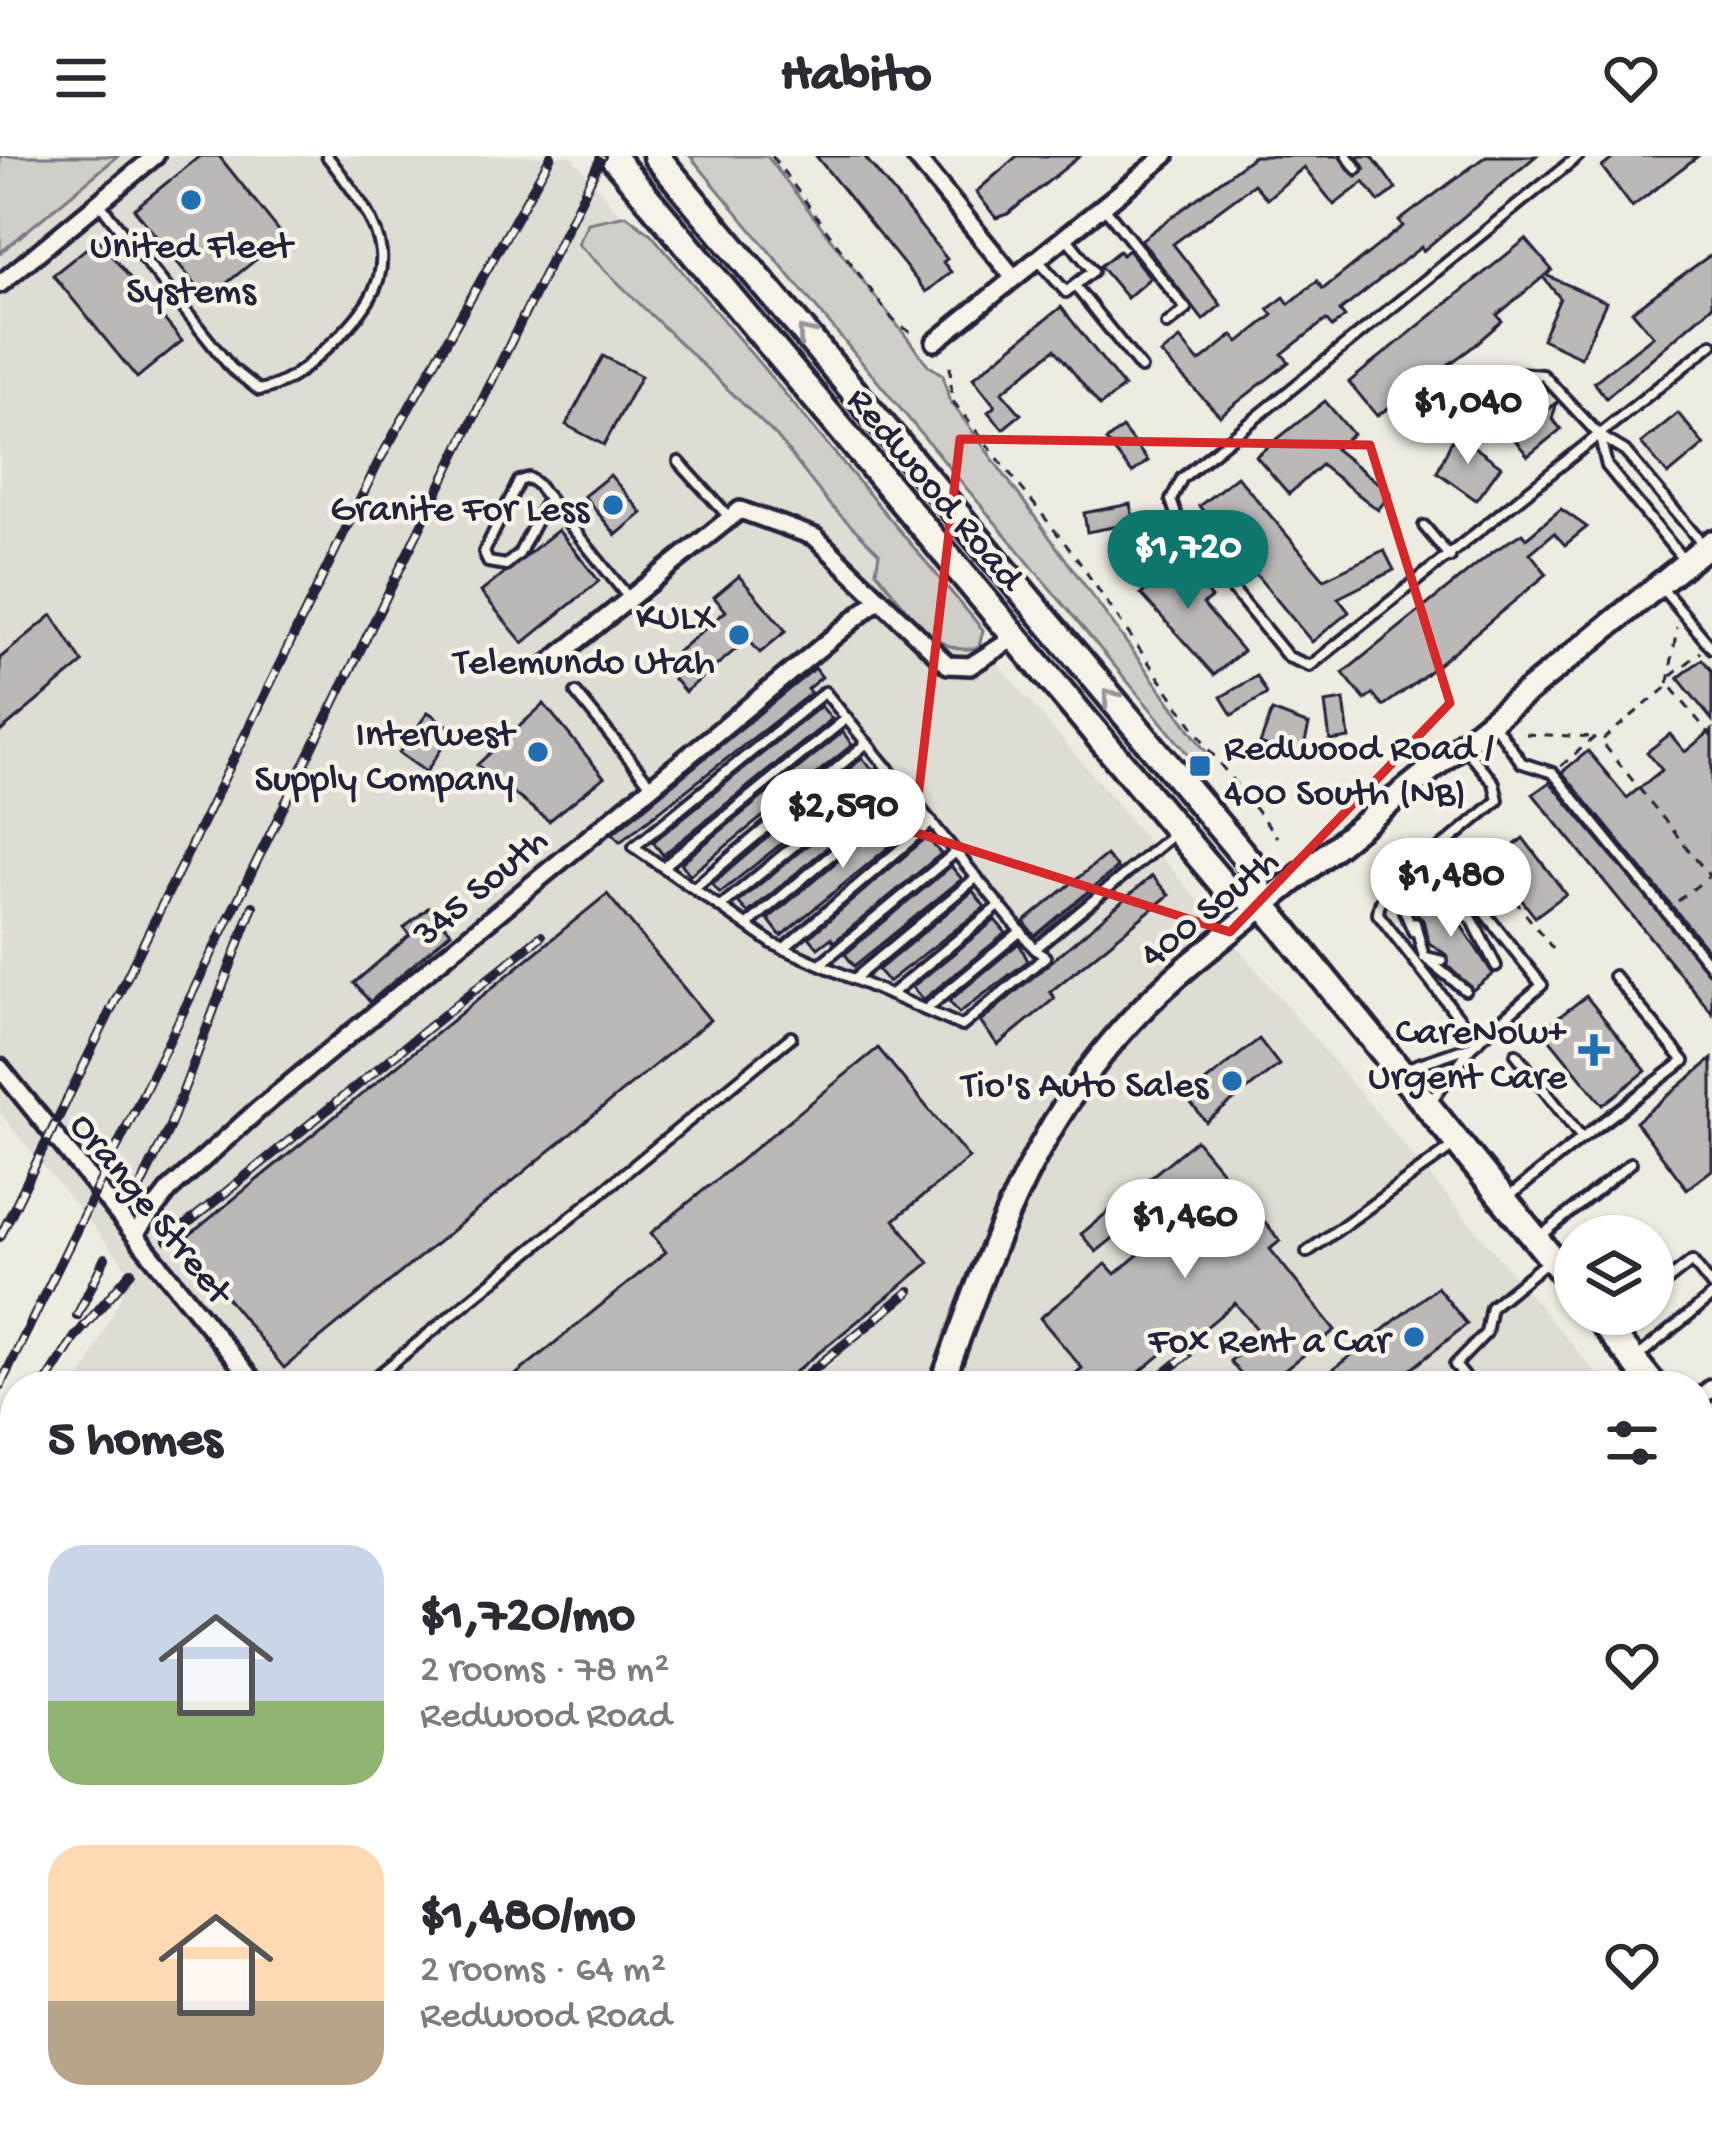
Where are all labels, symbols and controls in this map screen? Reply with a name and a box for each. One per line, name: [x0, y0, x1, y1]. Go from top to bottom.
icon: menu: [48, 45, 114, 111]
icon: heart: [1598, 45, 1664, 111]
text: Habito: [780, 46, 932, 110]
marker: United Fleet Systems: [178, 187, 204, 213]
place label: United Fleet Systems: [90, 226, 295, 317]
one-way arrow: [798, 326, 820, 348]
pin: $1,040: [1370, 365, 1566, 467]
street label: Redwood Road: [834, 379, 1033, 604]
text: $1,040: [1414, 381, 1522, 427]
place label: Granite For Less: [330, 489, 591, 535]
marker: Granite For Less: [600, 492, 626, 518]
pin: $1,720: [1090, 510, 1286, 612]
text: $1,720: [1134, 526, 1242, 572]
place label: KULX Telemundo Utah: [451, 597, 716, 688]
marker: KULX Telemundo Utah: [726, 622, 752, 648]
one-way arrow: [1103, 689, 1125, 711]
place label: Interwest Supply Company: [255, 714, 517, 805]
place label: Redwood Road / 400 South (NB): [1224, 728, 1494, 819]
marker: Interwest Supply Company: [525, 739, 551, 765]
marker: Redwood Road / 400 South (NB): [1187, 753, 1213, 779]
pin: $2,590: [745, 769, 941, 871]
text: $2,590: [787, 785, 899, 831]
street label: 345 South: [405, 820, 559, 960]
pin: $1,480: [1353, 838, 1549, 940]
street label: 400 South: [1133, 840, 1290, 980]
text: $1,480: [1397, 854, 1505, 900]
place label: CareNow+ Urgent Care: [1368, 1012, 1568, 1103]
marker: CareNow+ Urgent Care: [1578, 1034, 1610, 1066]
place label: Tio's Auto Sales: [959, 1065, 1210, 1111]
marker: Tio's Auto Sales: [1219, 1068, 1245, 1094]
street label: Orange Street: [57, 1105, 242, 1318]
pin: $1,460: [1087, 1179, 1283, 1281]
text: $1,460: [1132, 1195, 1238, 1241]
map controls: [1554, 1215, 1674, 1335]
button: layers: [1554, 1215, 1674, 1335]
place label: Fox Rent a Car: [1147, 1321, 1393, 1367]
marker: Fox Rent a Car: [1401, 1324, 1427, 1350]
icon: filters: [1599, 1410, 1665, 1476]
text: 5 homes: [48, 1413, 222, 1473]
text: $1,720/mo: [420, 1589, 635, 1649]
icon: home: [144, 1593, 288, 1737]
icon: heart: [1599, 1632, 1665, 1698]
text: 2 rooms · 78 m²: [420, 1649, 669, 1695]
text: Redwood Road: [420, 1695, 671, 1741]
text: $1,480/mo: [420, 1889, 635, 1949]
icon: home: [144, 1893, 288, 2037]
icon: heart: [1599, 1932, 1665, 1998]
text: 2 rooms · 64 m²: [420, 1949, 666, 1995]
text: Redwood Road: [420, 1995, 671, 2041]

